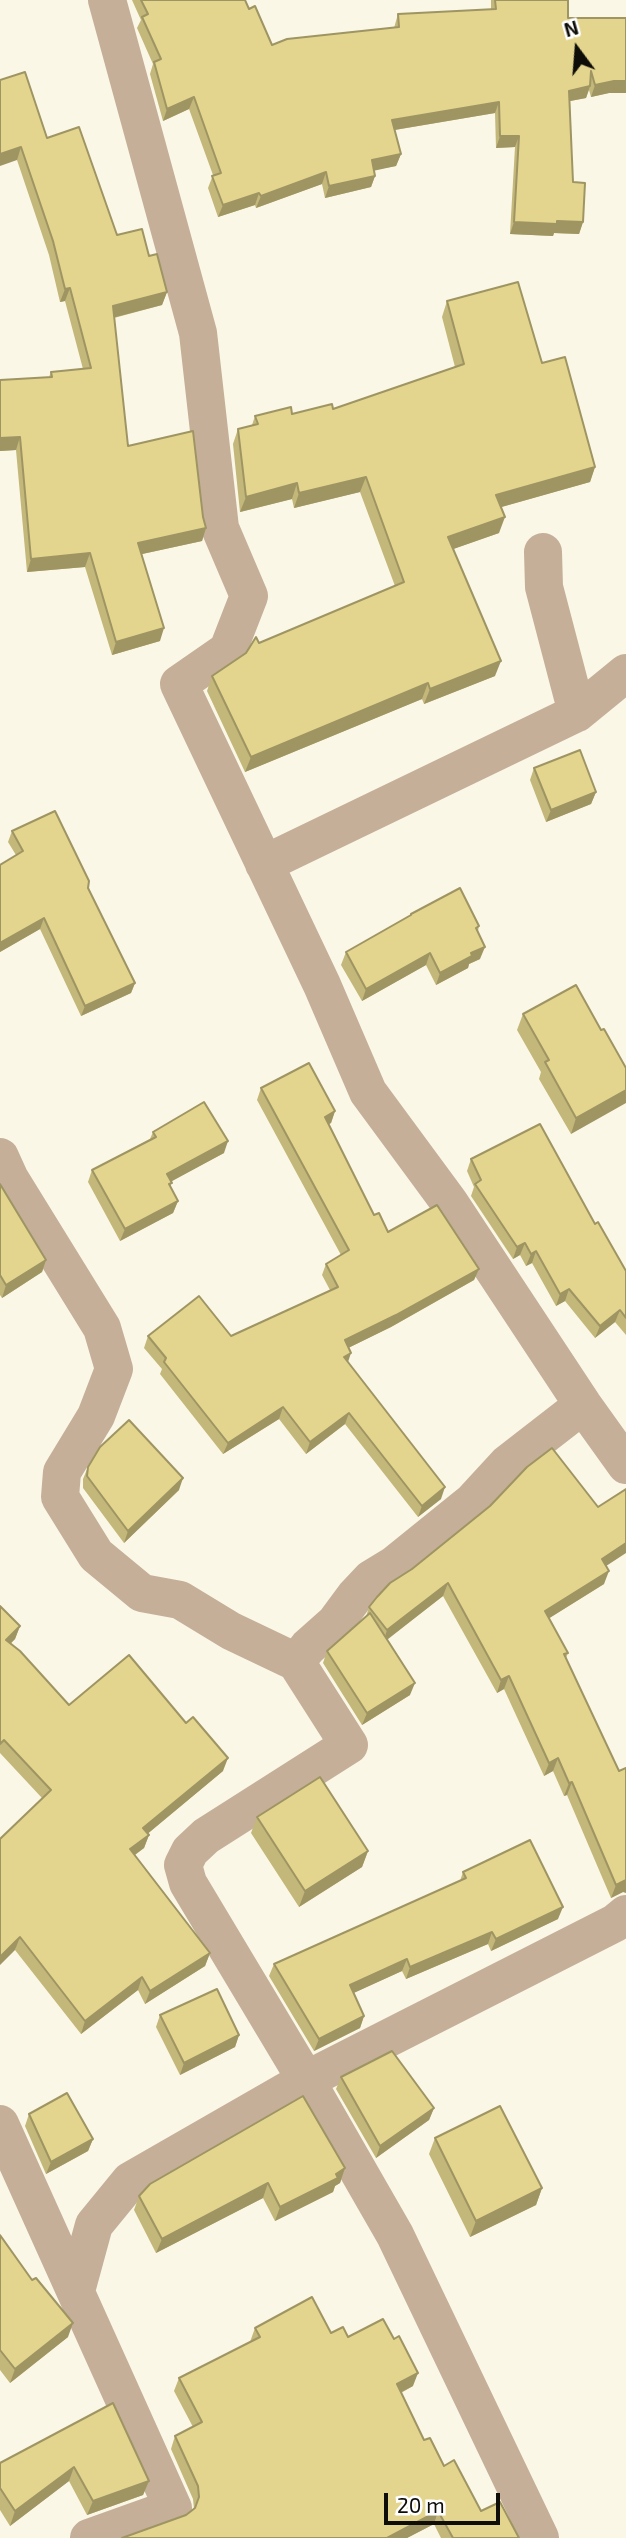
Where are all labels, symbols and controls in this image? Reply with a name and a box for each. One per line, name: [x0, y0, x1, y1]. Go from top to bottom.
north arrow: [542, 14, 612, 84]
text: N: [561, 15, 581, 41]
scale bar: [388, 2478, 504, 2522]
text: 20 m: [397, 2492, 445, 2517]

